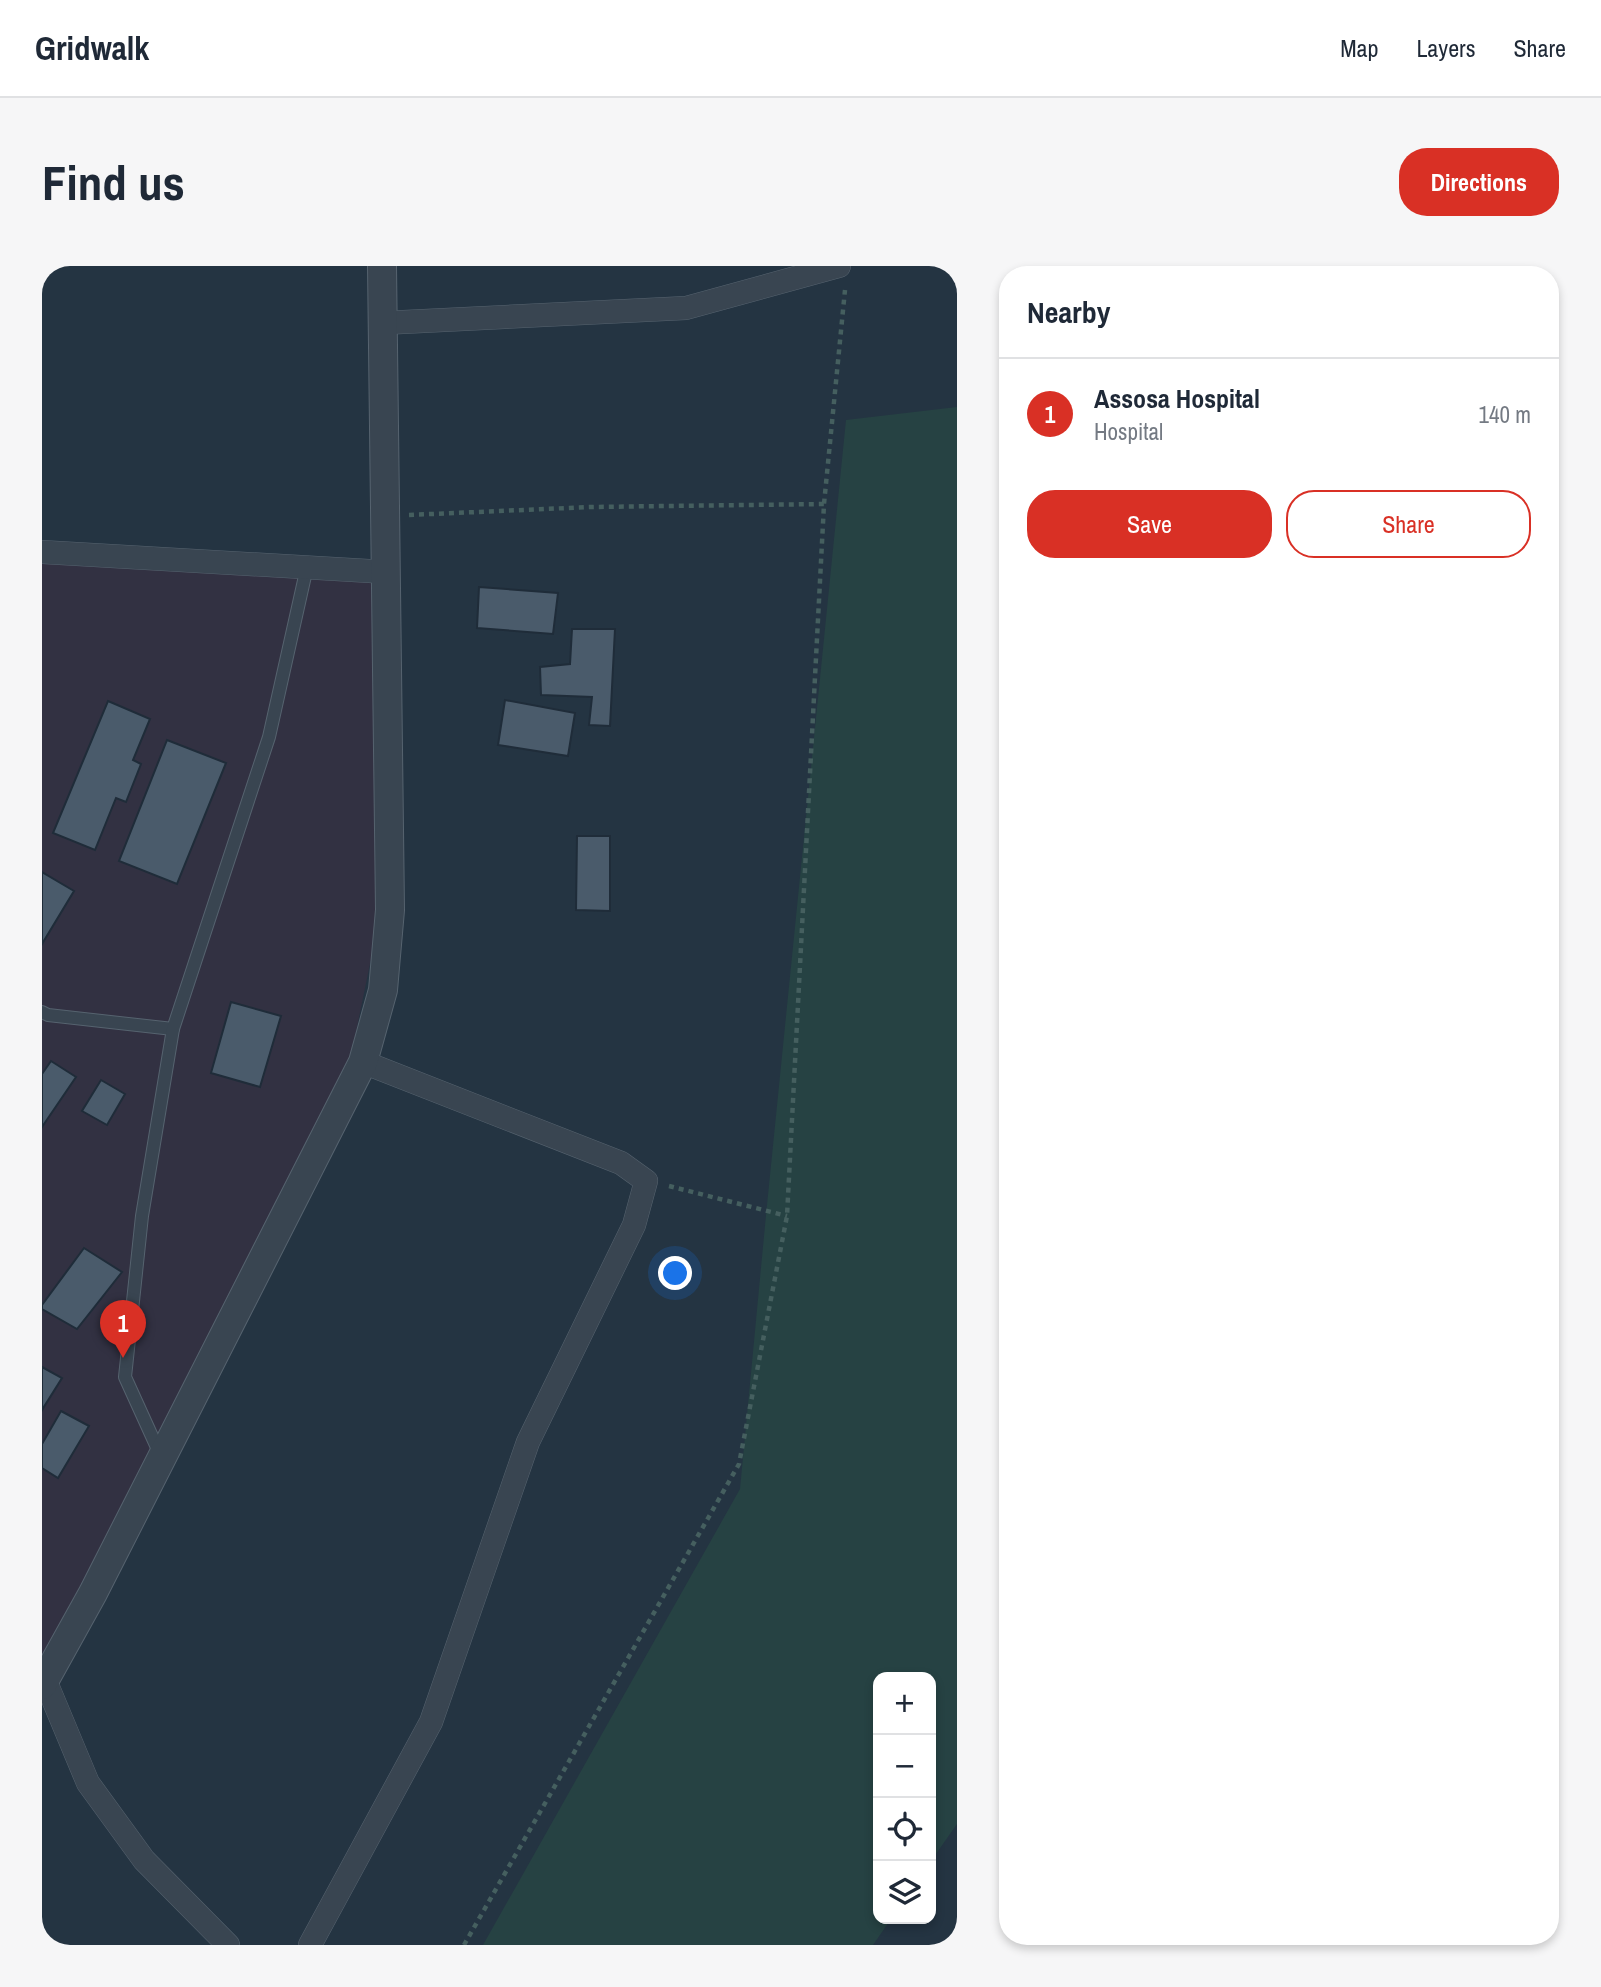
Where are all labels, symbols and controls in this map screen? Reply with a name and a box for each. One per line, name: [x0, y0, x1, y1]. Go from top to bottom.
text: Gridwalk: [35, 26, 149, 70]
text: Map: [1340, 32, 1378, 64]
text: Layers: [1416, 32, 1475, 64]
text: Share: [1513, 32, 1566, 64]
button: Directions: [1399, 148, 1559, 216]
text: Find us: [42, 149, 185, 215]
text: Nearby: [1027, 292, 1110, 332]
text: Assosa Hospital: [1094, 381, 1260, 416]
text: 1: [1045, 399, 1055, 430]
text: 140 m: [1479, 399, 1531, 430]
text: Hospital: [1094, 416, 1163, 447]
button: Save: [1027, 490, 1272, 558]
button: Share: [1286, 490, 1531, 558]
your location: [658, 1256, 692, 1290]
pin: 1: [100, 1300, 146, 1358]
map controls: [873, 1672, 936, 1924]
button: +: [873, 1672, 936, 1735]
button: −: [873, 1735, 936, 1798]
button: locate: [873, 1798, 936, 1861]
button: layers: [873, 1861, 936, 1924]

